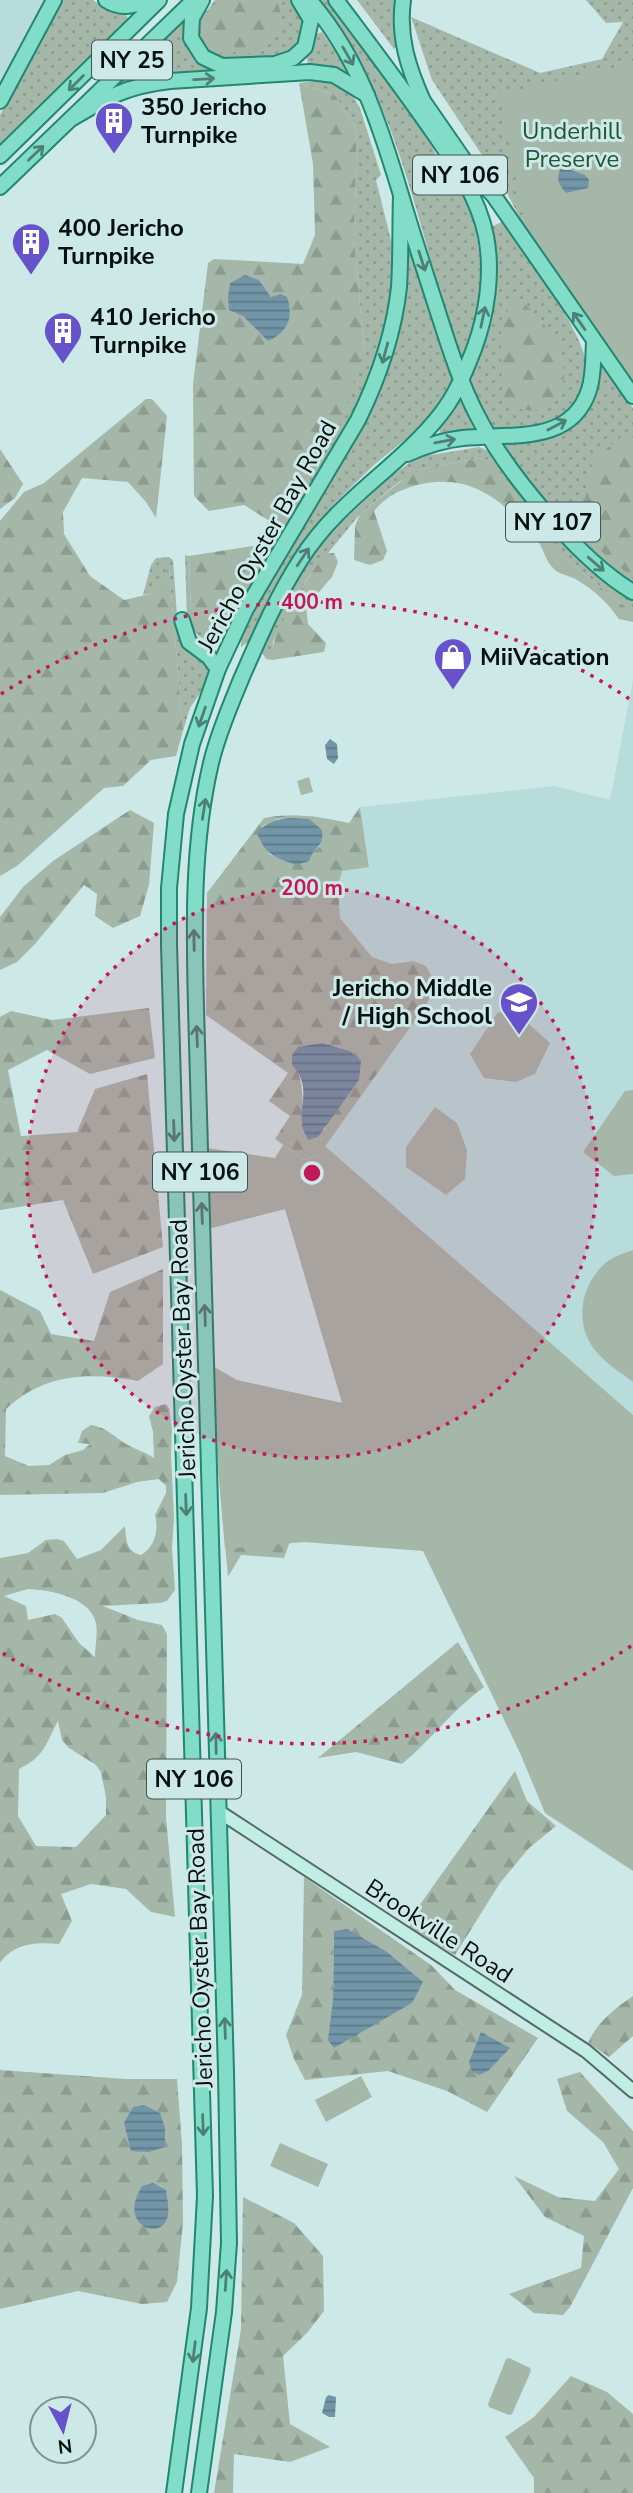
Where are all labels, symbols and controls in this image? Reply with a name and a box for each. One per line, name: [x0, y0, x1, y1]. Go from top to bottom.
road number: NY 25: [92, 40, 172, 80]
one-way arrow: [341, 45, 355, 65]
one-way arrow: [193, 73, 216, 86]
one-way arrow: [68, 74, 85, 91]
place label: 350 Jericho Turnpike: [141, 91, 267, 151]
building icon: 350 Jericho Turnpike: [93, 100, 135, 155]
park label: Underhill Preserve: [522, 115, 622, 175]
one-way arrow: [27, 145, 44, 162]
road number: NY 106: [413, 156, 507, 194]
place label: 400 Jericho Turnpike: [58, 212, 184, 272]
building icon: 400 Jericho Turnpike: [10, 221, 52, 276]
one-way arrow: [417, 249, 429, 271]
place label: 410 Jericho Turnpike: [90, 301, 216, 361]
one-way arrow: [477, 306, 491, 329]
building icon: 410 Jericho Turnpike: [42, 310, 84, 365]
one-way arrow: [572, 312, 586, 331]
one-way arrow: [377, 341, 390, 363]
street label: Jericho Oyster Bay Road: [190, 415, 344, 658]
one-way arrow: [546, 418, 566, 432]
one-way arrow: [433, 434, 456, 447]
road number: NY 107: [506, 502, 600, 542]
one-way arrow: [295, 548, 310, 567]
one-way arrow: [587, 556, 605, 572]
text: 400 m: [281, 588, 343, 616]
shop icon: MiiVacation: [432, 636, 474, 691]
place label: MiiVacation: [480, 641, 609, 673]
one-way arrow: [194, 705, 207, 727]
one-way arrow: [198, 798, 211, 820]
text: 200 m: [281, 874, 343, 902]
one-way arrow: [188, 929, 201, 952]
place label: Jericho Middle / High School: [332, 972, 492, 1032]
school or university icon: Jericho Middle / High School: [498, 981, 540, 1036]
one-way arrow: [190, 1024, 203, 1047]
one-way arrow: [168, 1119, 181, 1142]
road number: NY 106: [153, 1152, 247, 1191]
centre of rings: [300, 1161, 324, 1185]
one-way arrow: [195, 1202, 208, 1225]
street label: Jericho Oyster Bay Road: [162, 1219, 204, 1480]
one-way arrow: [198, 1304, 211, 1327]
one-way arrow: [179, 1494, 192, 1517]
one-way arrow: [210, 1732, 223, 1755]
road number: NY 106: [147, 1760, 241, 1798]
street label: Jericho Oyster Bay Road: [179, 1828, 221, 2089]
street label: Brookville Road: [359, 1871, 519, 1991]
one-way arrow: [218, 2016, 232, 2039]
one-way arrow: [196, 2113, 210, 2136]
one-way arrow: [220, 2269, 233, 2291]
one-way arrow: [187, 2340, 200, 2363]
north arrow: [28, 2395, 98, 2465]
text: N: [56, 2432, 74, 2460]

